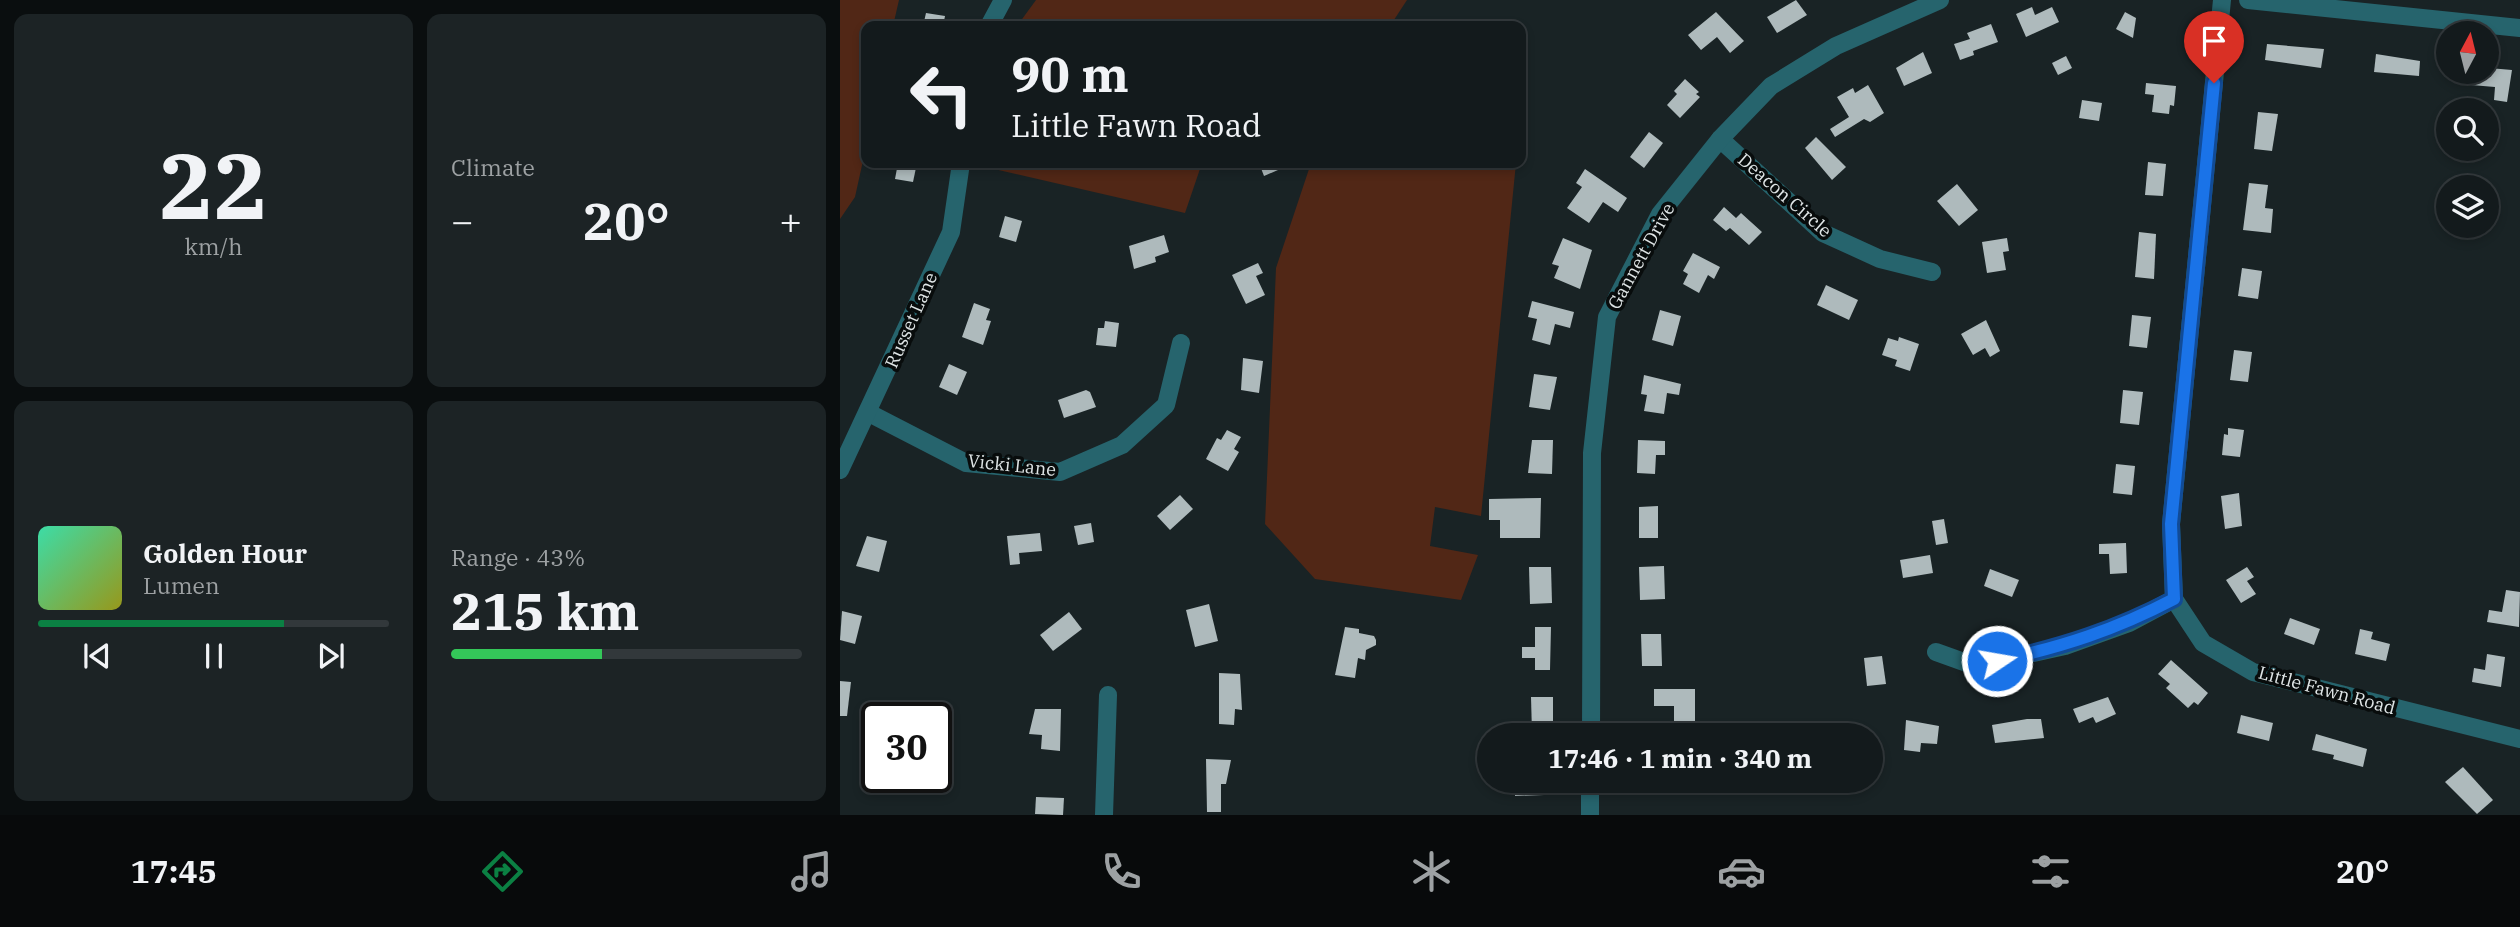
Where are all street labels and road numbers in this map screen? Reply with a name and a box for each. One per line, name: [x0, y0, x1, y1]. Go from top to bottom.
street label: Deacon Circle: [1733, 148, 1837, 242]
street label: Gannett Drive: [1602, 199, 1680, 313]
street label: Russet Lane: [880, 269, 942, 371]
street label: Vicki Lane: [967, 449, 1057, 481]
street label: Little Fawn Road: [2256, 661, 2398, 719]

